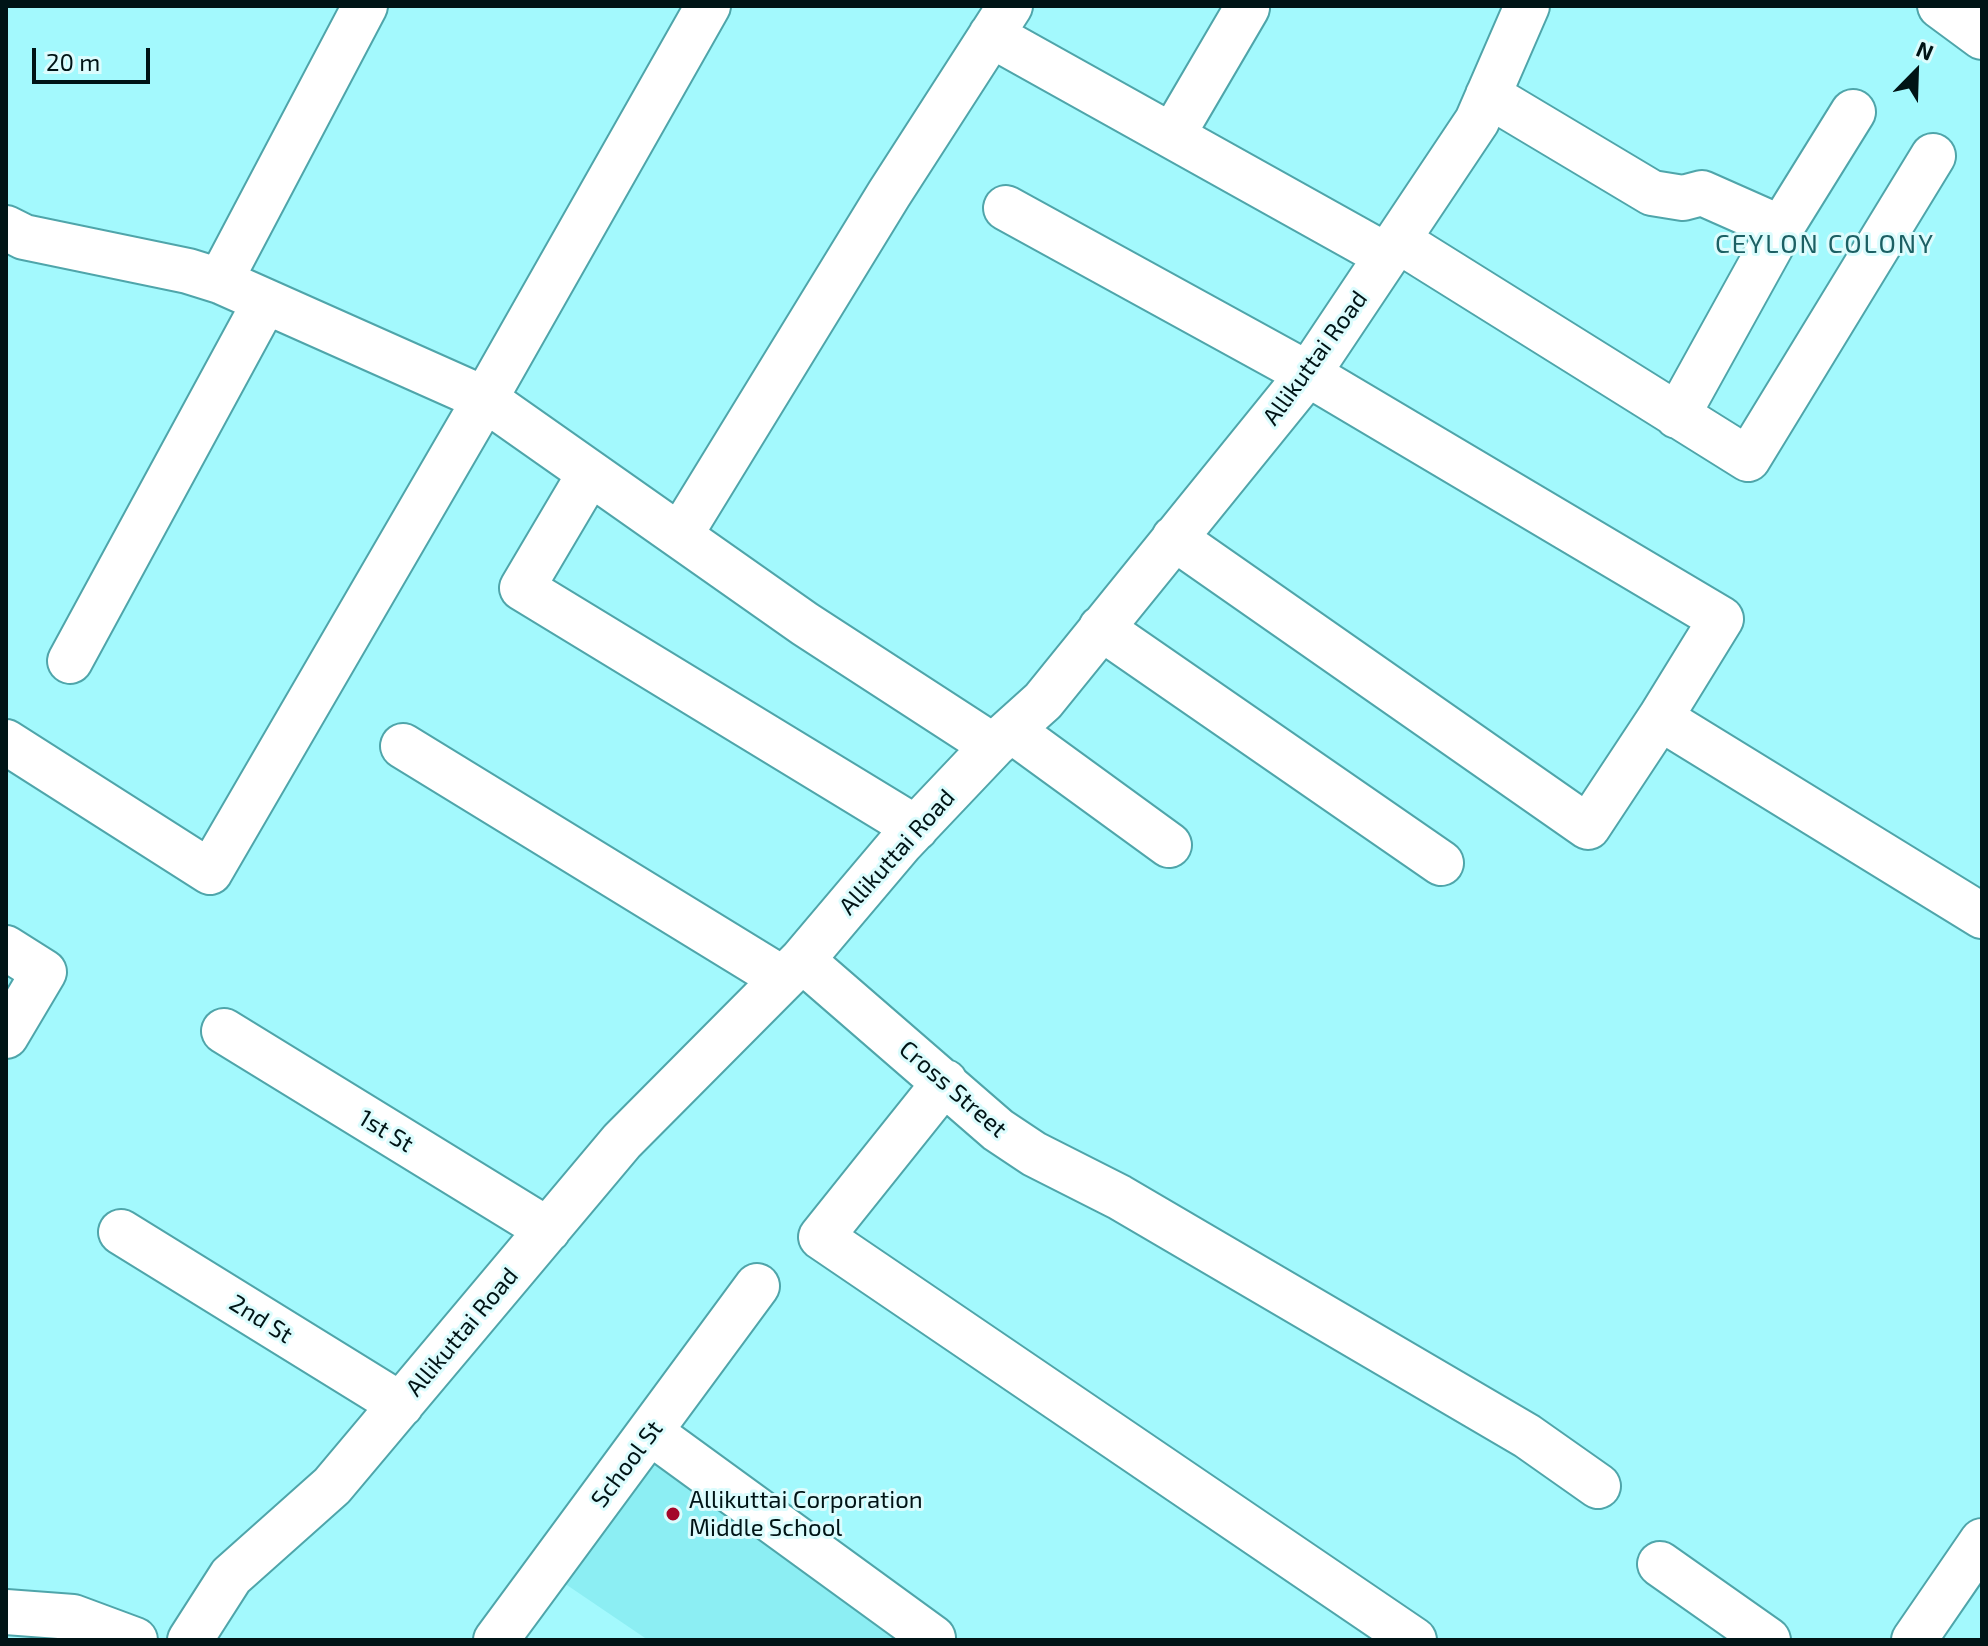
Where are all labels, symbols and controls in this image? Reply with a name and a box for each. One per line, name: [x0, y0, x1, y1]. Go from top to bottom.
scale bar: [36, 32, 154, 82]
north arrow: [1876, 32, 1956, 112]
text: N: [1913, 35, 1938, 65]
text: 20 m: [46, 47, 100, 76]
district label: CEYLON COLONY: [1715, 228, 1935, 260]
street label: Allikuttai Road: [1257, 285, 1373, 431]
street label: Allikuttai Road: [833, 783, 961, 921]
street label: Cross Street: [893, 1034, 1013, 1144]
street label: 1st St: [353, 1104, 419, 1158]
street label: Allikuttai Road: [400, 1262, 524, 1402]
street label: 2nd St: [224, 1289, 298, 1349]
street label: School St: [585, 1415, 669, 1513]
place label: Allikuttai Corporation Middle School: [689, 1486, 923, 1542]
marker: Allikuttai Corporation Middle School: [664, 1505, 682, 1523]

